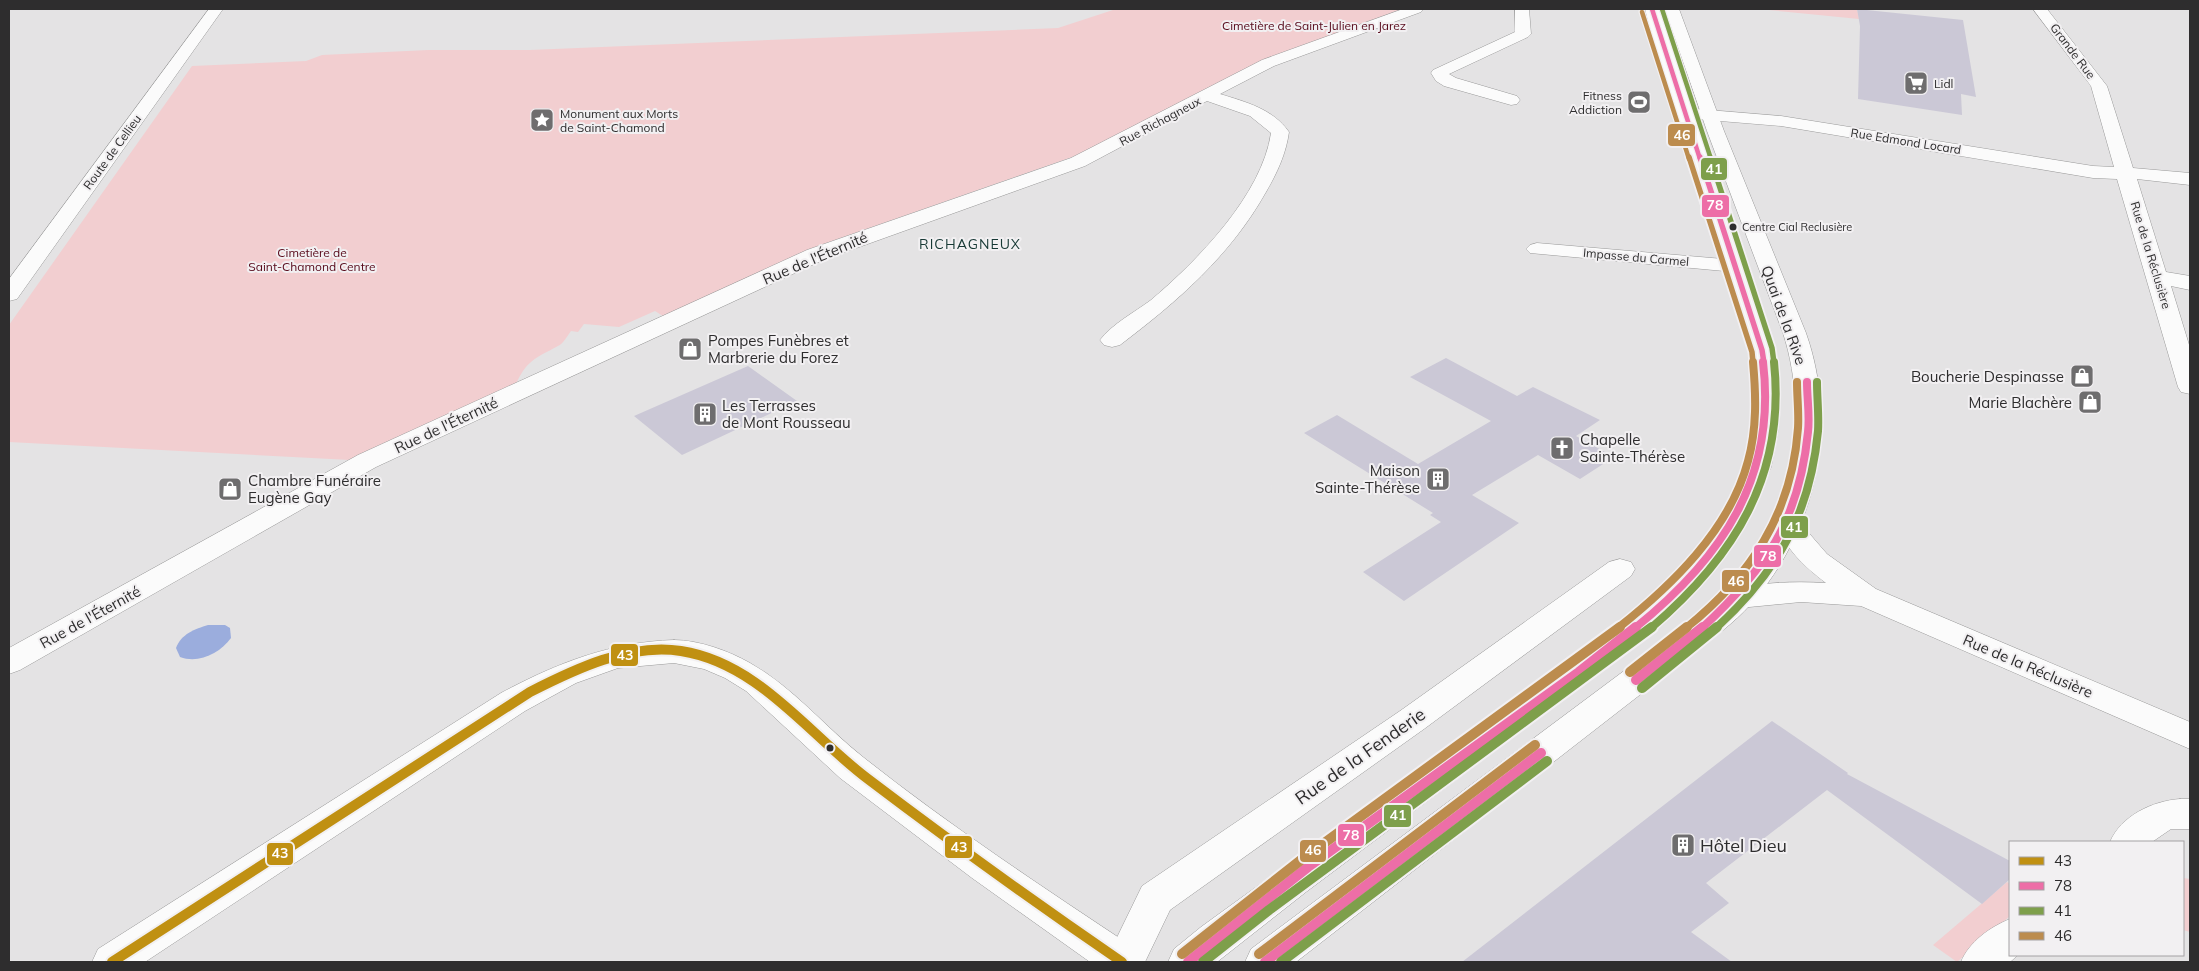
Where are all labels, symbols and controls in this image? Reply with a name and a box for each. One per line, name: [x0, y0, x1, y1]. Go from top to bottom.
park label: Cimetière de Saint-Julien en Jarez: [1222, 18, 1406, 33]
street label: Grande Rue: [2047, 20, 2099, 82]
supermarket icon: Lidl: [1903, 70, 1929, 96]
place label: Lidl: [1934, 76, 1953, 91]
place label: Fitness Addiction: [1569, 88, 1622, 117]
sports icon: Fitness Addiction: [1626, 89, 1652, 115]
street label: Rue Richagneux: [1117, 93, 1204, 149]
place label: Monument aux Morts de Saint-Chamond: [560, 106, 678, 135]
place icon: Monument aux Morts de Saint-Chamond: [529, 107, 555, 133]
street label: Route de Cellieu: [80, 112, 144, 192]
line badge: 46: [1667, 123, 1696, 147]
street label: Rue Edmond Locard: [1850, 125, 1962, 157]
text: 46: [1674, 126, 1690, 144]
line badge: 41: [1700, 157, 1728, 181]
text: 41: [1706, 160, 1722, 178]
line badge: 78: [1701, 194, 1730, 218]
text: 78: [1707, 196, 1723, 214]
street label: Rue de la Réclusière: [2128, 199, 2174, 311]
place label: Centre Cial Reclusière: [1742, 220, 1852, 234]
marker: Centre Cial Reclusière: [1728, 222, 1738, 232]
street label: Rue de l'Éternité: [760, 227, 870, 289]
district label: RICHAGNEUX: [919, 235, 1021, 253]
park label: Cimetière de Saint-Chamond Centre: [248, 245, 376, 274]
street label: Impasse du Carmel: [1582, 245, 1690, 269]
street label: Quai de la Rive: [1757, 263, 1811, 367]
place label: Pompes Funèbres et Marbrerie du Forez: [708, 331, 849, 367]
shop icon: Pompes Funèbres et Marbrerie du Forez: [677, 336, 703, 362]
shop icon: Boucherie Despinasse: [2069, 363, 2095, 389]
place label: Boucherie Despinasse: [1911, 367, 2064, 386]
shop icon: Marie Blachère: [2077, 389, 2103, 415]
street label: Rue de l'Éternité: [391, 393, 501, 457]
place label: Marie Blachère: [1968, 393, 2072, 412]
place label: Les Terrasses de Mont Rousseau: [722, 396, 851, 432]
building icon: Les Terrasses de Mont Rousseau: [692, 401, 718, 427]
place label: Chapelle Sainte-Thérèse: [1580, 430, 1685, 466]
church icon: Chapelle Sainte-Thérèse: [1549, 435, 1575, 461]
place label: Maison Sainte-Thérèse: [1315, 461, 1420, 497]
building icon: Maison Sainte-Thérèse: [1425, 466, 1451, 492]
place label: Chambre Funéraire Eugène Gay: [248, 471, 381, 507]
shop icon: Chambre Funéraire Eugène Gay: [217, 476, 243, 502]
line badge: 41: [1780, 515, 1809, 539]
text: 41: [1786, 518, 1802, 536]
line badge: 78: [1753, 544, 1782, 568]
text: 78: [1760, 547, 1776, 565]
line badge: 46: [1721, 569, 1750, 593]
text: 46: [1728, 572, 1744, 590]
street label: Rue de l'Éternité: [36, 581, 144, 653]
street label: Rue de la Réclusière: [1960, 630, 2096, 702]
line badge: 43: [610, 643, 639, 667]
text: 43: [617, 646, 633, 664]
street label: Rue de la Fenderie: [1290, 702, 1430, 810]
unlabelled marker: [825, 743, 835, 753]
line badge: 41: [1383, 804, 1412, 828]
text: 41: [1390, 806, 1406, 824]
line badge: 78: [1337, 823, 1365, 847]
text: 78: [1343, 826, 1359, 844]
building icon: Hôtel Dieu: [1670, 832, 1696, 858]
place label: Hôtel Dieu: [1700, 834, 1787, 857]
line badge: 43: [944, 835, 973, 859]
text: 43: [951, 838, 967, 856]
line badge: 46: [1299, 839, 1327, 863]
text: 46: [1305, 841, 1321, 859]
legend: [2009, 841, 2184, 956]
line badge: 43: [266, 842, 294, 866]
text: 43: [272, 844, 288, 862]
text: 43: [2054, 851, 2072, 870]
text: 78: [2054, 876, 2072, 895]
text: 41: [2054, 901, 2072, 920]
text: 46: [2054, 926, 2072, 945]

